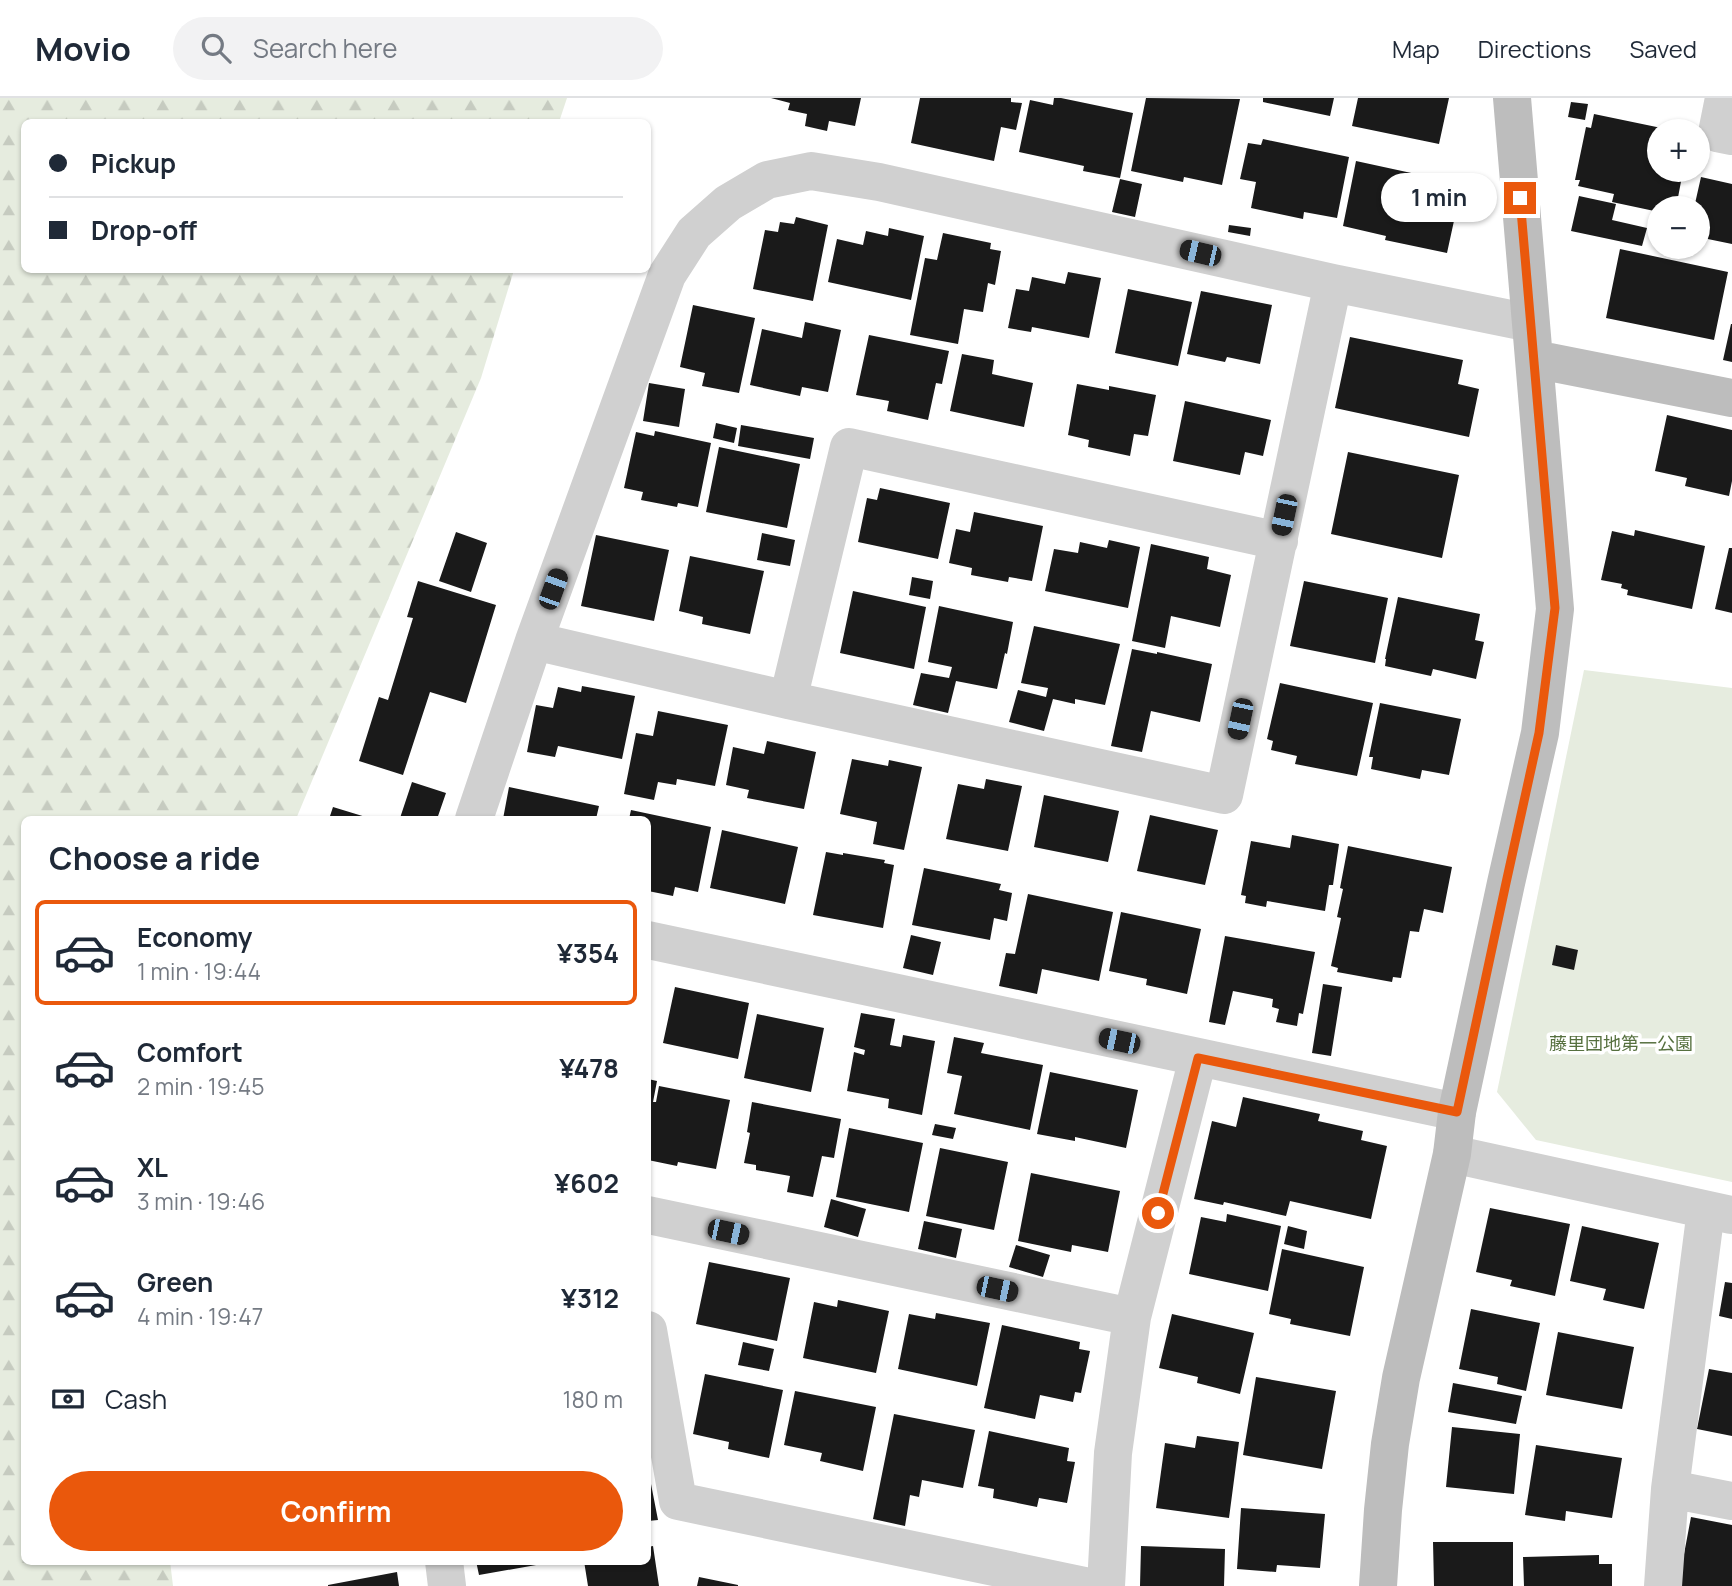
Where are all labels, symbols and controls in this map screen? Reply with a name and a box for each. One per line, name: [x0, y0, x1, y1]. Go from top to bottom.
search box: [173, 17, 663, 80]
text: Movio: [35, 26, 131, 71]
icon: search: [197, 29, 235, 67]
text: Search here: [253, 30, 397, 66]
text: Map: [1392, 32, 1440, 65]
text: Directions: [1478, 32, 1591, 65]
text: Saved: [1629, 32, 1697, 65]
map controls: [1647, 119, 1710, 259]
button: +: [1647, 119, 1710, 182]
text: Pickup: [91, 145, 176, 181]
callout: 1 min: [1380, 174, 1496, 222]
text: 1 min: [1411, 181, 1467, 213]
route end: [1504, 182, 1536, 214]
button: −: [1647, 196, 1710, 259]
text: Drop-off: [91, 212, 197, 248]
car: [1178, 238, 1223, 268]
car: [1270, 492, 1299, 538]
car: [536, 566, 571, 612]
car: [1226, 696, 1255, 742]
text: Choose a ride: [49, 836, 260, 880]
text: Economy: [137, 919, 252, 955]
icon: car: [53, 921, 116, 984]
text: ¥354: [557, 935, 619, 971]
text: 1 min · 19:44: [137, 955, 261, 987]
car: [1097, 1026, 1142, 1056]
park label: 藤里団地第一公園: [1549, 1031, 1693, 1055]
text: Comfort: [137, 1034, 243, 1070]
icon: car: [53, 1036, 116, 1099]
text: ¥478: [559, 1050, 619, 1086]
text: 2 min · 19:45: [137, 1070, 265, 1102]
text: XL: [137, 1149, 168, 1185]
icon: car: [53, 1151, 116, 1214]
text: ¥602: [554, 1165, 619, 1201]
text: 3 min · 19:46: [137, 1185, 265, 1217]
route start: [1142, 1197, 1174, 1229]
car: [706, 1217, 751, 1247]
text: Green: [137, 1264, 213, 1300]
icon: car: [53, 1266, 116, 1329]
car: [975, 1274, 1020, 1304]
text: ¥312: [561, 1280, 619, 1316]
text: 4 min · 19:47: [137, 1300, 263, 1332]
icon: cash: [49, 1380, 87, 1418]
text: Cash: [105, 1381, 167, 1417]
text: 180 m: [563, 1383, 623, 1415]
button: Confirm: [49, 1471, 623, 1551]

